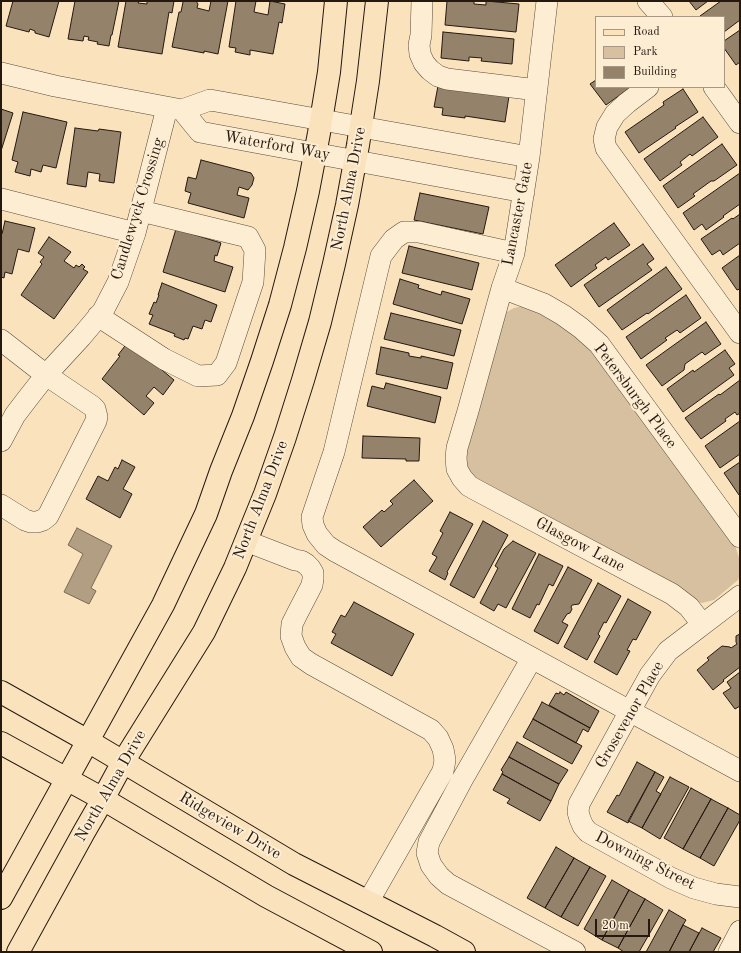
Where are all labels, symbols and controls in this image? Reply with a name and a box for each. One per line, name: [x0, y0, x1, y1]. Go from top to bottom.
legend: [595, 16, 725, 88]
text: Road: [633, 26, 660, 38]
text: Park: [633, 46, 658, 58]
text: Building: [633, 66, 677, 78]
street label: North Alma Drive: [328, 125, 370, 253]
street label: Waterford Way: [222, 127, 332, 165]
street label: Candlewyck Crossing: [107, 135, 169, 283]
street label: Lancaster Gate: [499, 160, 537, 268]
street label: Petersburgh Place: [589, 340, 681, 452]
street label: North Alma Drive: [230, 438, 292, 562]
street label: Glasgow Lane: [532, 513, 628, 577]
street label: Grosevenor Place: [592, 658, 668, 772]
street label: North Alma Drive: [71, 727, 151, 845]
street label: Ridgeview Drive: [176, 788, 284, 864]
street label: Downing Street: [592, 828, 698, 894]
scale bar: [597, 911, 652, 937]
text: 20 m: [602, 920, 629, 932]

